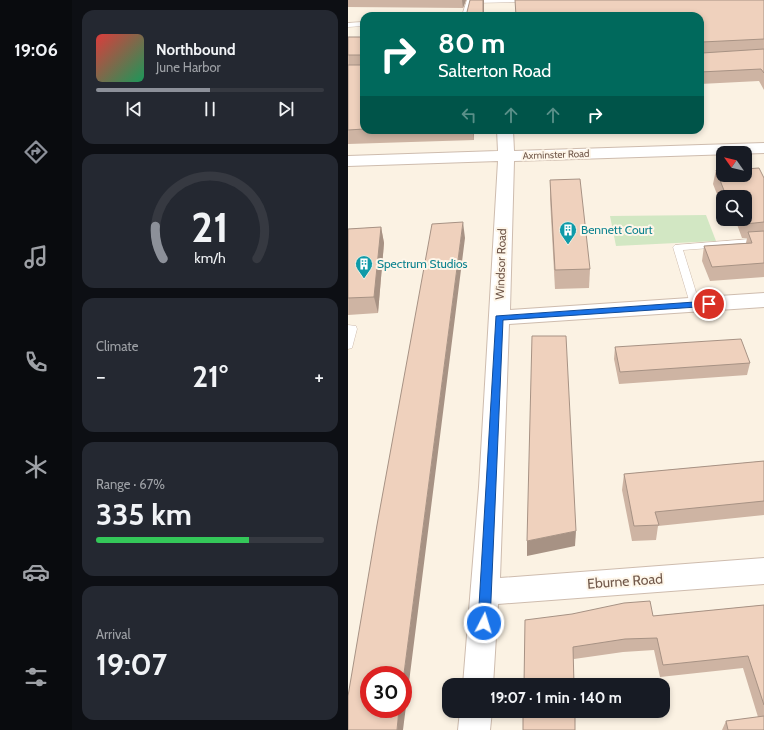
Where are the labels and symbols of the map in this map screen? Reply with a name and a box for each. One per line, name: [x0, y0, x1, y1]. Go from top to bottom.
north arrow: [716, 146, 752, 182]
street label: Axminster Road: [522, 147, 590, 162]
building icon: Bennett Court: [558, 220, 578, 245]
place label: Bennett Court: [581, 222, 653, 237]
street label: Windsor Road: [492, 228, 509, 300]
building icon: Spectrum Studios: [354, 254, 374, 279]
place label: Spectrum Studios: [377, 256, 468, 271]
pin: [692, 287, 726, 321]
street label: Eburne Road: [587, 569, 663, 593]
position arrow: [463, 602, 505, 644]
speed limit sign: 30: [360, 666, 412, 718]

